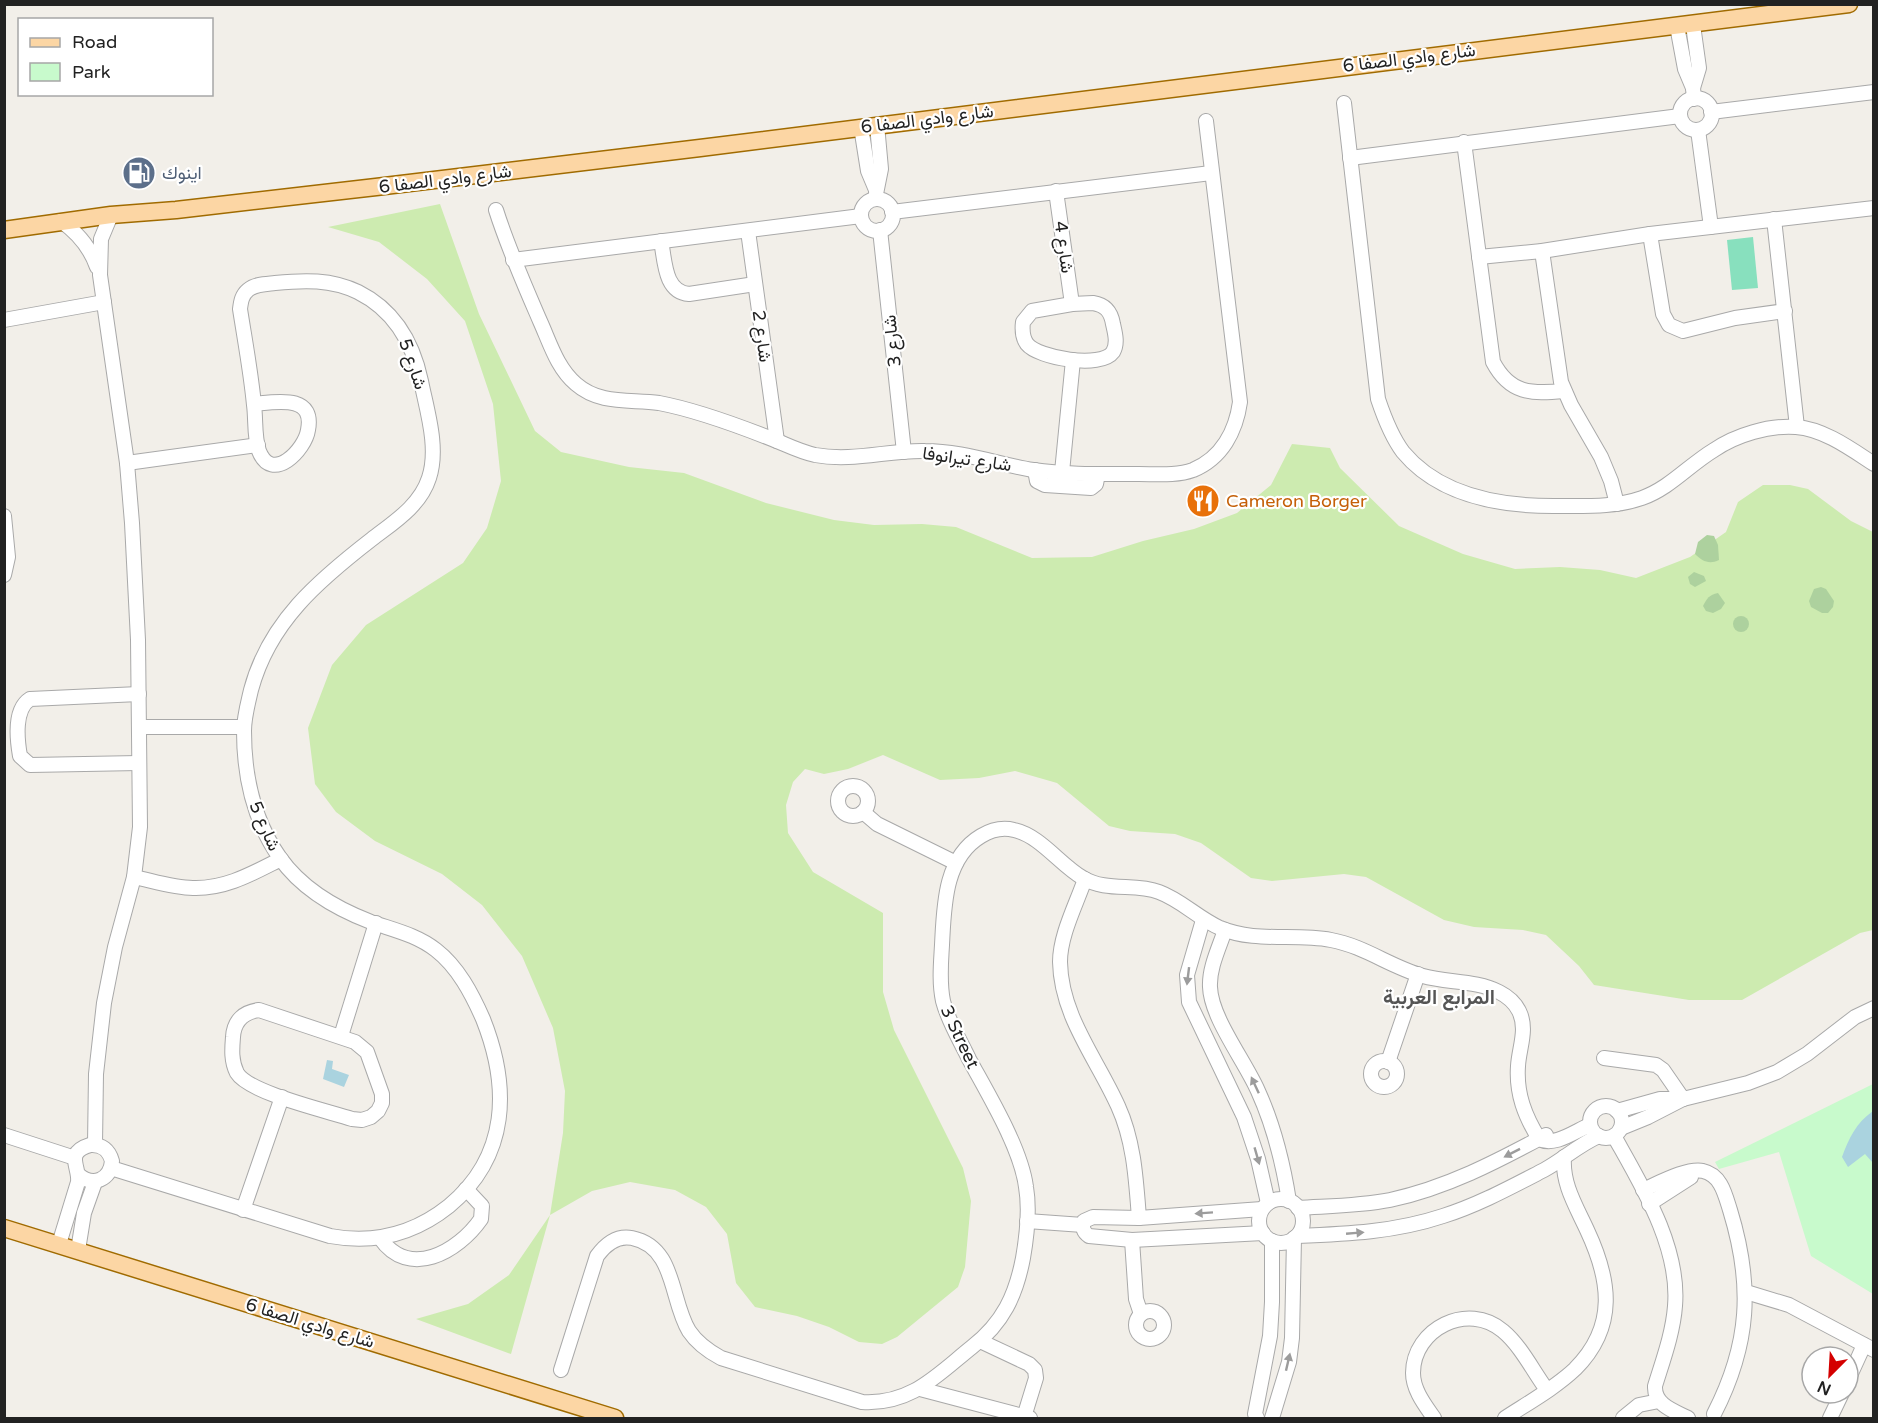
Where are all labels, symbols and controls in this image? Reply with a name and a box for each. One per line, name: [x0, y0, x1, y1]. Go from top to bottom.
legend: [18, 18, 213, 96]
text: Road: [72, 31, 117, 53]
street label: شارع وادي الصفا 6: [1341, 39, 1477, 81]
text: Park: [72, 61, 111, 83]
street label: شارع وادي الصفا 6: [859, 100, 995, 142]
fuel station icon: اينوك: [121, 155, 157, 191]
street label: شارع وادي الصفا 6: [377, 160, 513, 202]
place label: اينوك: [162, 162, 202, 184]
street label: شارع 4: [1048, 220, 1079, 275]
street label: شارع 2: [746, 309, 777, 364]
street label: شارع 3: [878, 314, 907, 368]
street label: شارع 5: [393, 336, 432, 393]
street label: شارع تيرانوفا: [921, 442, 1013, 477]
restaurant icon: Cameron Borger: [1185, 483, 1221, 519]
place label: Cameron Borger: [1226, 490, 1367, 512]
street label: شارع 5: [243, 798, 286, 855]
one-way arrow: [1183, 966, 1193, 985]
district label: المرابع العربية: [1383, 986, 1495, 1011]
street label: 3 Street: [936, 1002, 984, 1072]
one-way arrow: [1251, 1076, 1260, 1093]
one-way arrow: [1253, 1147, 1262, 1165]
one-way arrow: [1503, 1148, 1520, 1158]
one-way arrow: [1194, 1209, 1213, 1218]
one-way arrow: [1346, 1229, 1365, 1238]
street label: شارع وادي الصفا 6: [242, 1293, 377, 1357]
north arrow: [1800, 1345, 1860, 1405]
one-way arrow: [1284, 1353, 1293, 1372]
text: N: [1814, 1376, 1834, 1400]

